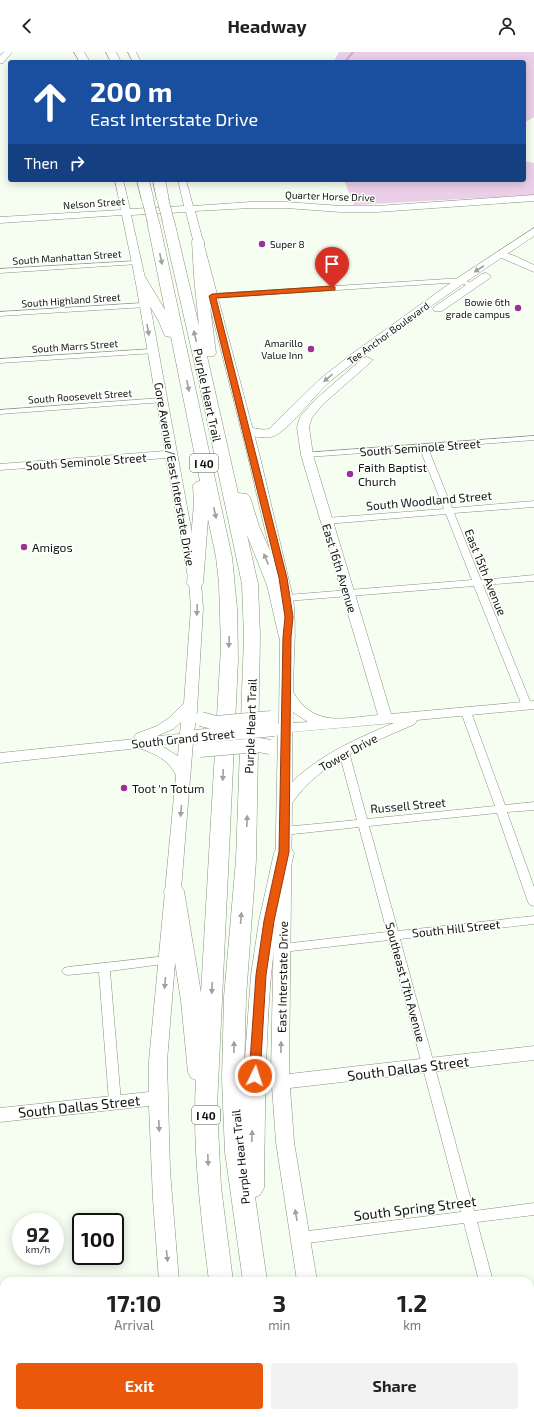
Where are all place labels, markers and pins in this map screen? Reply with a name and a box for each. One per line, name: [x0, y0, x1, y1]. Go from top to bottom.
place label: Super 8: [270, 238, 305, 250]
marker: Super 8: [257, 239, 267, 249]
pin: [315, 247, 349, 288]
place label: Bowie 6th grade campus: [446, 296, 510, 320]
marker: Bowie 6th grade campus: [513, 303, 523, 313]
place label: Amarillo Value Inn: [261, 337, 303, 361]
marker: Amarillo Value Inn: [306, 344, 316, 354]
place label: Faith Baptist Church: [358, 460, 428, 488]
marker: Faith Baptist Church: [345, 469, 355, 479]
place label: Amigos: [32, 540, 73, 554]
marker: Amigos: [19, 542, 29, 552]
place label: Toot 'n Totum: [132, 781, 205, 795]
marker: Toot 'n Totum: [119, 783, 129, 793]

